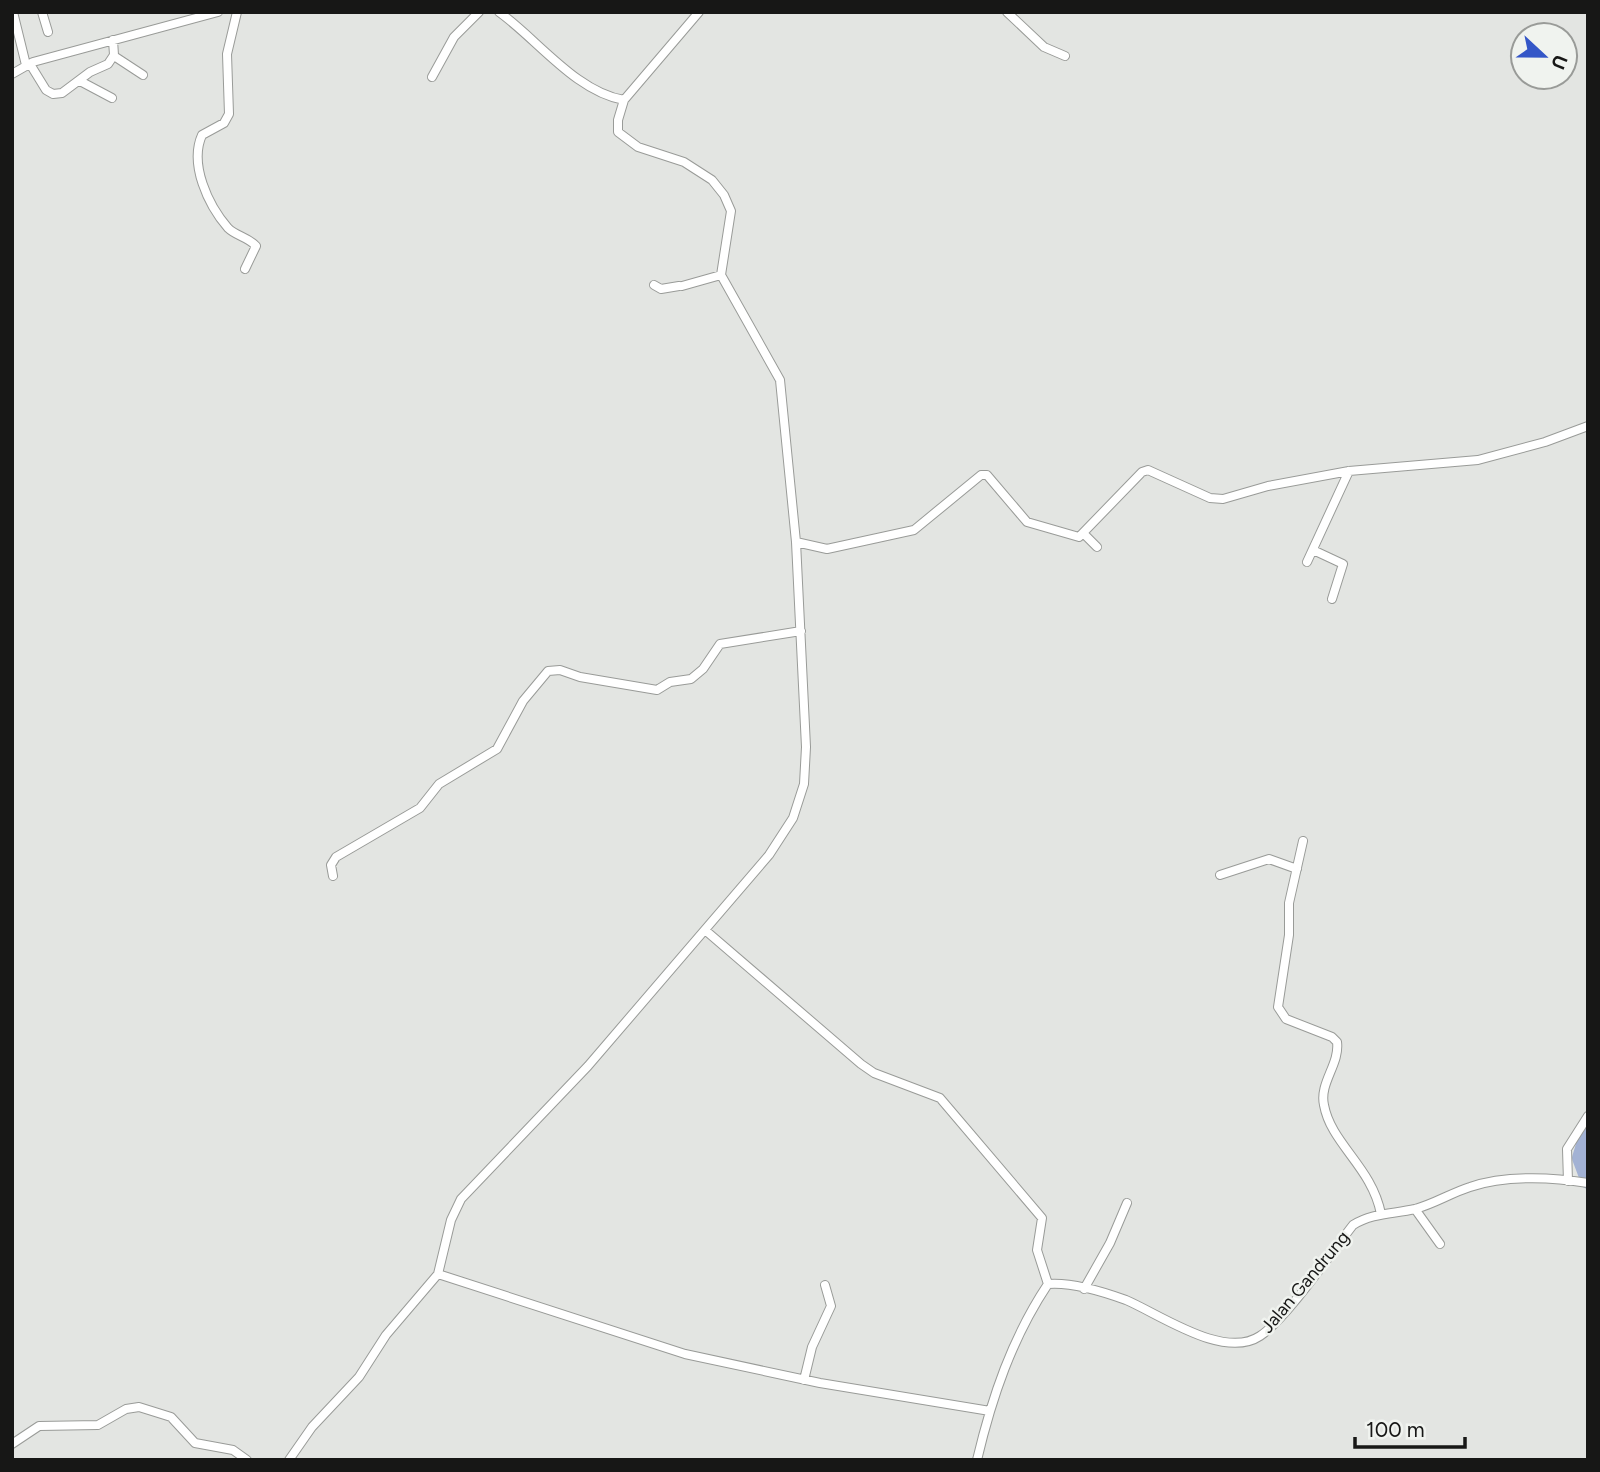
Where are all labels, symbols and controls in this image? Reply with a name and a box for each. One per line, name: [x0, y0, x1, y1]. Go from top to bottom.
north arrow: [1509, 21, 1579, 91]
text: U: [1546, 52, 1572, 73]
street label: Jalan Gandrung: [1256, 1227, 1354, 1337]
scale bar: [1355, 1406, 1465, 1450]
text: 100 m: [1366, 1417, 1425, 1442]

